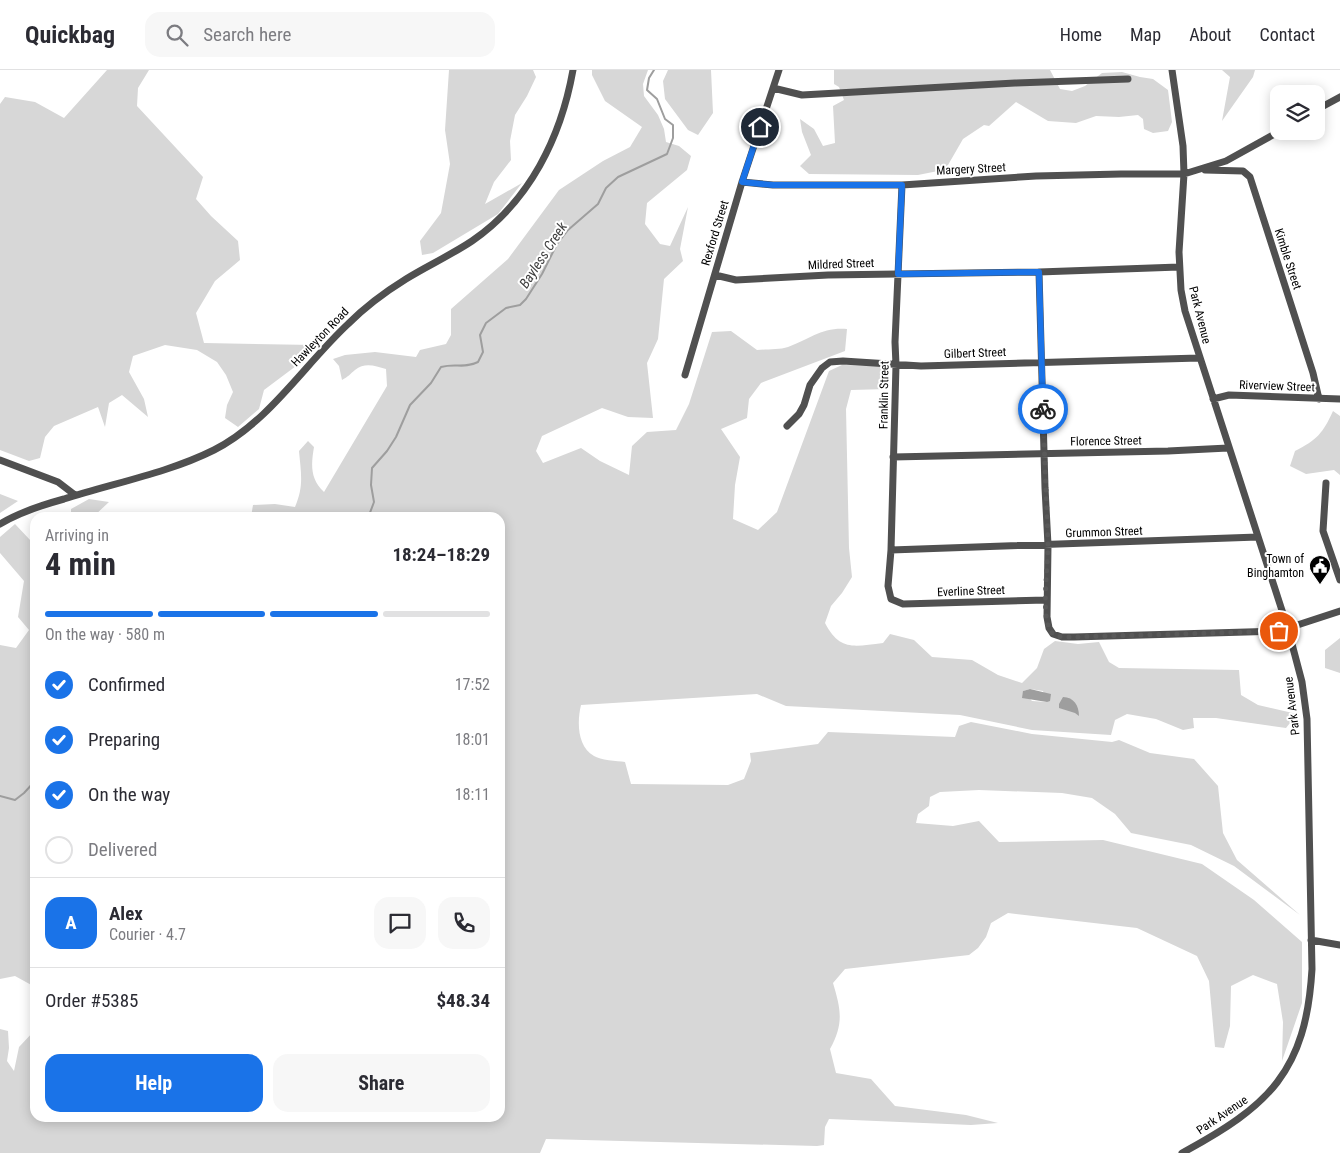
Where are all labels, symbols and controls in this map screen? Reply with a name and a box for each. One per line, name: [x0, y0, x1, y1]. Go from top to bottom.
search box: [145, 12, 495, 57]
text: Quickbag: [25, 21, 115, 49]
icon: search: [163, 21, 191, 49]
text: Search here: [203, 23, 292, 46]
text: Home: [1060, 24, 1102, 45]
text: Map: [1130, 24, 1161, 45]
text: About: [1189, 24, 1231, 45]
text: Contact: [1259, 24, 1315, 45]
map controls: [1270, 85, 1325, 140]
button: layers: [1270, 85, 1325, 140]
pin: [739, 106, 781, 148]
icon: home: [746, 113, 774, 141]
street label: Margery Street: [936, 160, 1007, 178]
street label: Rexford Street: [698, 198, 732, 267]
water label: Bayless Creek: [516, 218, 571, 291]
street label: Kimble Street: [1272, 227, 1305, 292]
street label: Mildred Street: [808, 256, 875, 272]
street label: Park Avenue: [1186, 285, 1214, 346]
street label: Hawleyton Road: [288, 305, 352, 369]
street label: Gilbert Street: [944, 345, 1007, 361]
street label: Franklin Street: [876, 360, 892, 429]
street label: Riverview Street: [1239, 378, 1316, 394]
courier: [1018, 384, 1068, 434]
icon: bike: [1029, 395, 1057, 423]
street label: Florence Street: [1070, 433, 1142, 449]
street label: Grummon Street: [1065, 524, 1143, 540]
text: Arriving in: [45, 526, 109, 545]
text: 18:24–18:29: [392, 543, 490, 566]
text: 4 min: [45, 545, 116, 583]
place label: Town of Binghamton: [1247, 552, 1304, 580]
public building icon: Town of Binghamton: [1308, 554, 1332, 585]
street label: Everline Street: [937, 583, 1006, 599]
pin: [1258, 610, 1300, 652]
icon: bag: [1265, 617, 1293, 645]
text: On the way · 580 m: [45, 625, 165, 644]
icon: check: [45, 671, 73, 699]
text: Confirmed: [88, 673, 165, 696]
text: 17:52: [455, 675, 490, 694]
street label: Park Avenue: [1281, 676, 1303, 736]
icon: check: [45, 726, 73, 754]
text: Preparing: [88, 728, 160, 751]
text: 18:01: [455, 730, 490, 749]
icon: check: [45, 781, 73, 809]
text: On the way: [88, 783, 170, 806]
text: 18:11: [455, 785, 490, 804]
text: Delivered: [88, 838, 157, 861]
button: chat: [374, 897, 426, 949]
button: phone: [438, 897, 490, 949]
text: Alex: [109, 902, 143, 925]
text: A: [65, 911, 77, 934]
text: Courier · 4.7: [109, 925, 186, 944]
text: Order #5385: [45, 989, 138, 1012]
text: $48.34: [436, 989, 490, 1012]
button: Help: [45, 1054, 263, 1112]
button: Share: [273, 1054, 490, 1112]
street label: Park Avenue: [1194, 1093, 1251, 1137]

